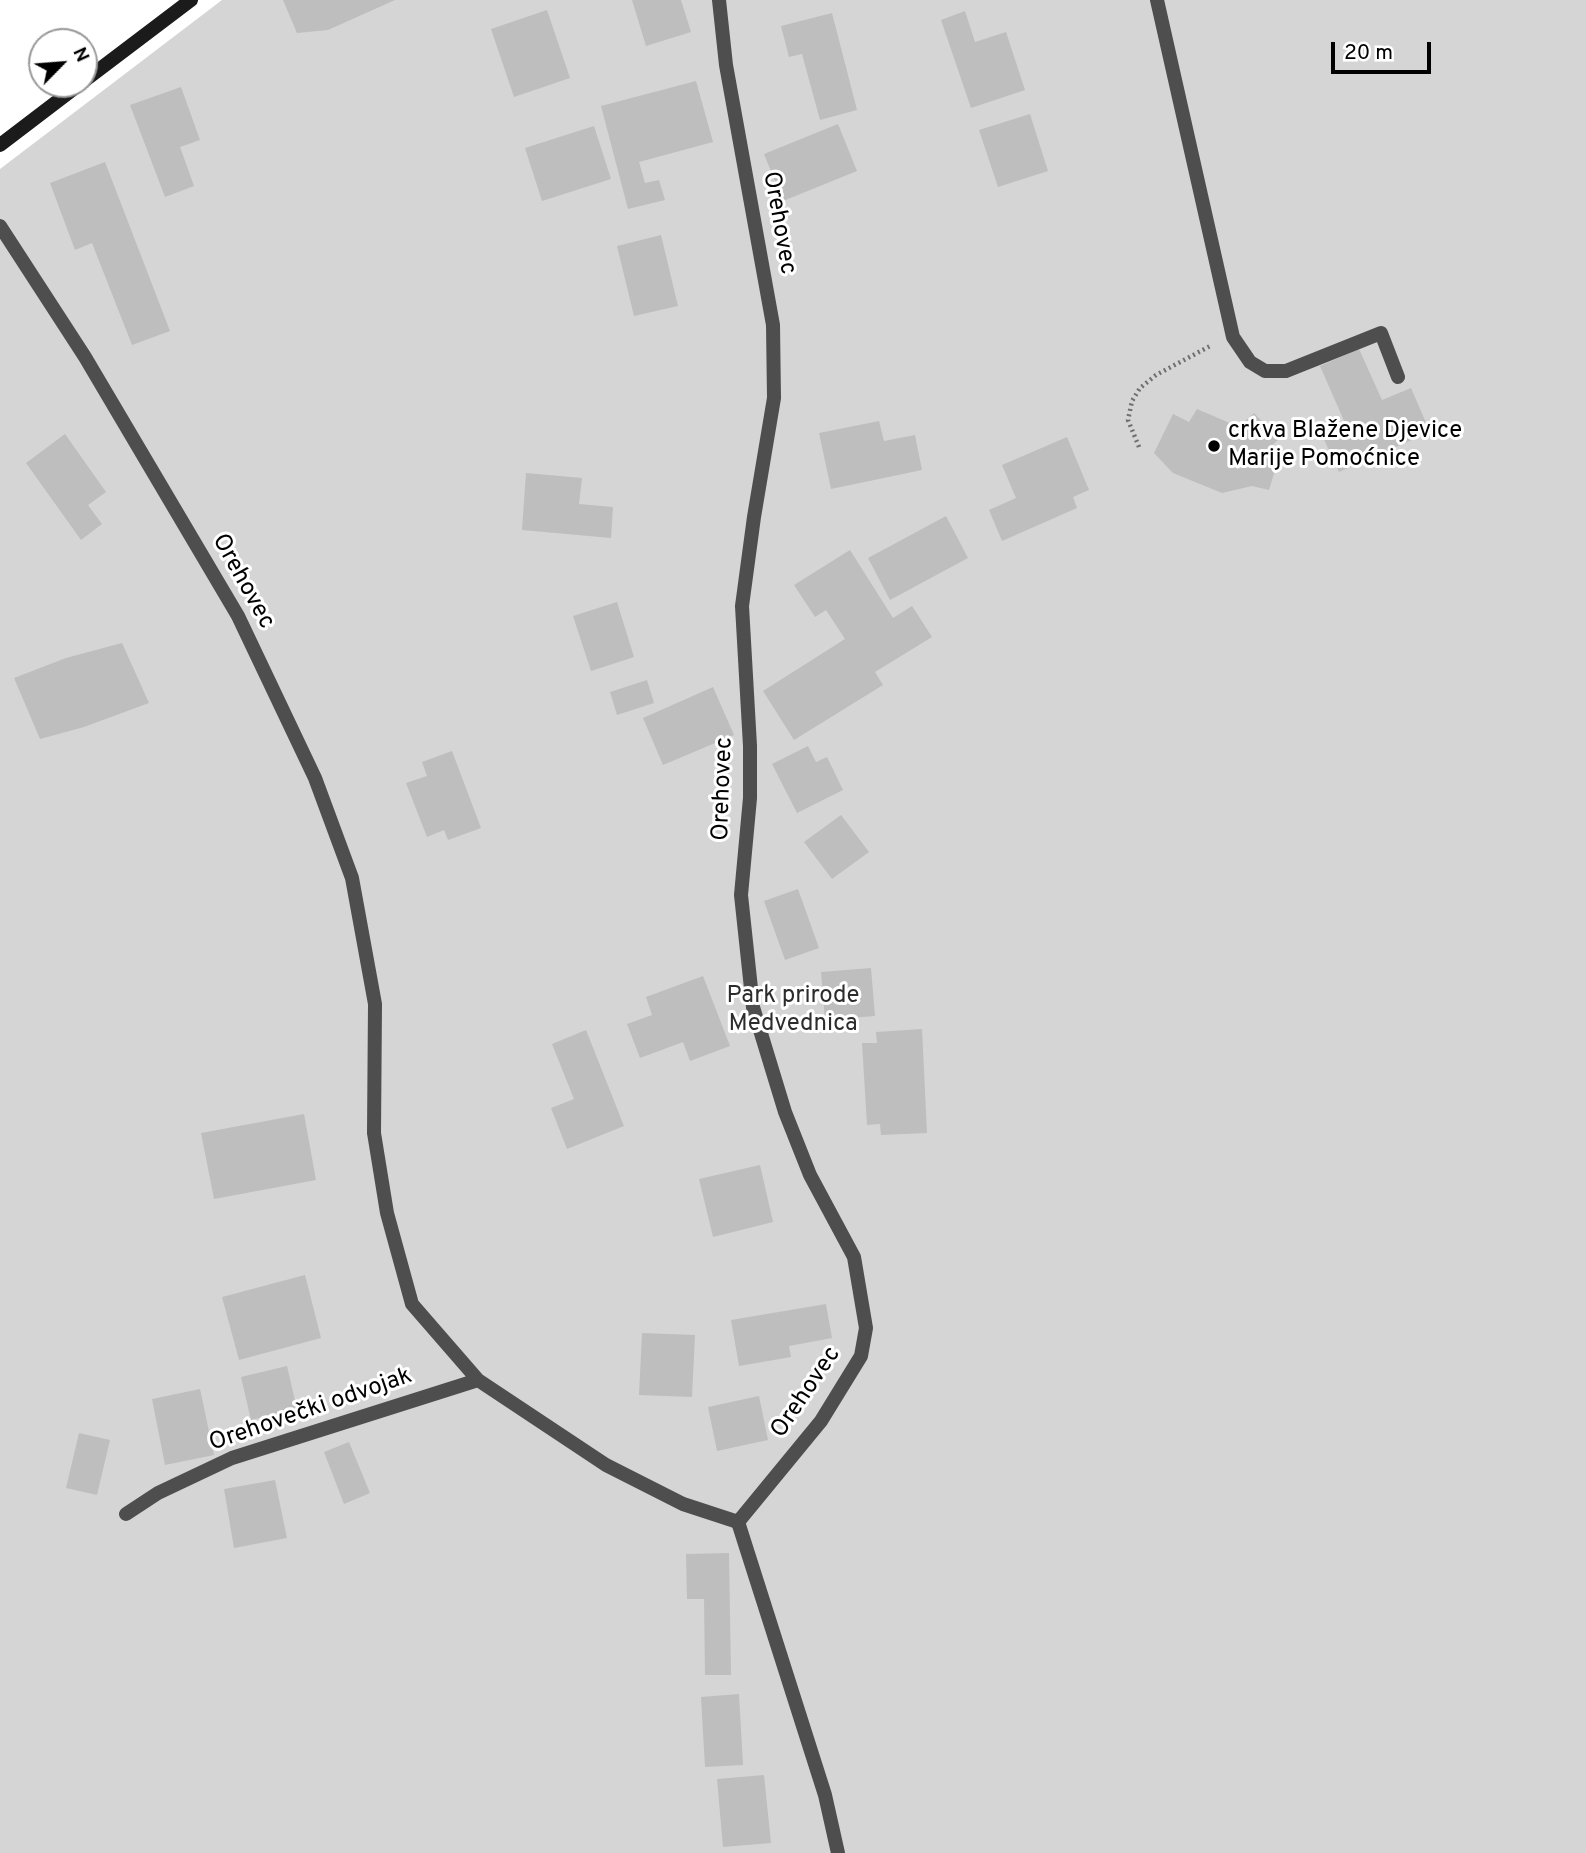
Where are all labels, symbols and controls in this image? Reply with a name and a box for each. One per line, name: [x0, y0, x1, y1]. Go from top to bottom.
north arrow: [28, 28, 98, 98]
scale bar: [1334, 28, 1434, 72]
text: 20 m: [1344, 40, 1393, 67]
text: N: [66, 44, 94, 66]
street label: Orehovec: [755, 169, 801, 277]
place label: crkva Blažene Djevice Marije Pomoćnice: [1228, 418, 1462, 474]
marker: crkva Blažene Djevice Marije Pomoćnice: [1206, 438, 1222, 454]
street label: Orehovec: [204, 530, 280, 634]
street label: Orehovec: [708, 737, 740, 841]
park label: Park prirode Medvednica: [727, 983, 859, 1039]
street label: Orehovec: [766, 1342, 848, 1444]
street label: Orehovečki odvojak: [206, 1363, 416, 1459]

